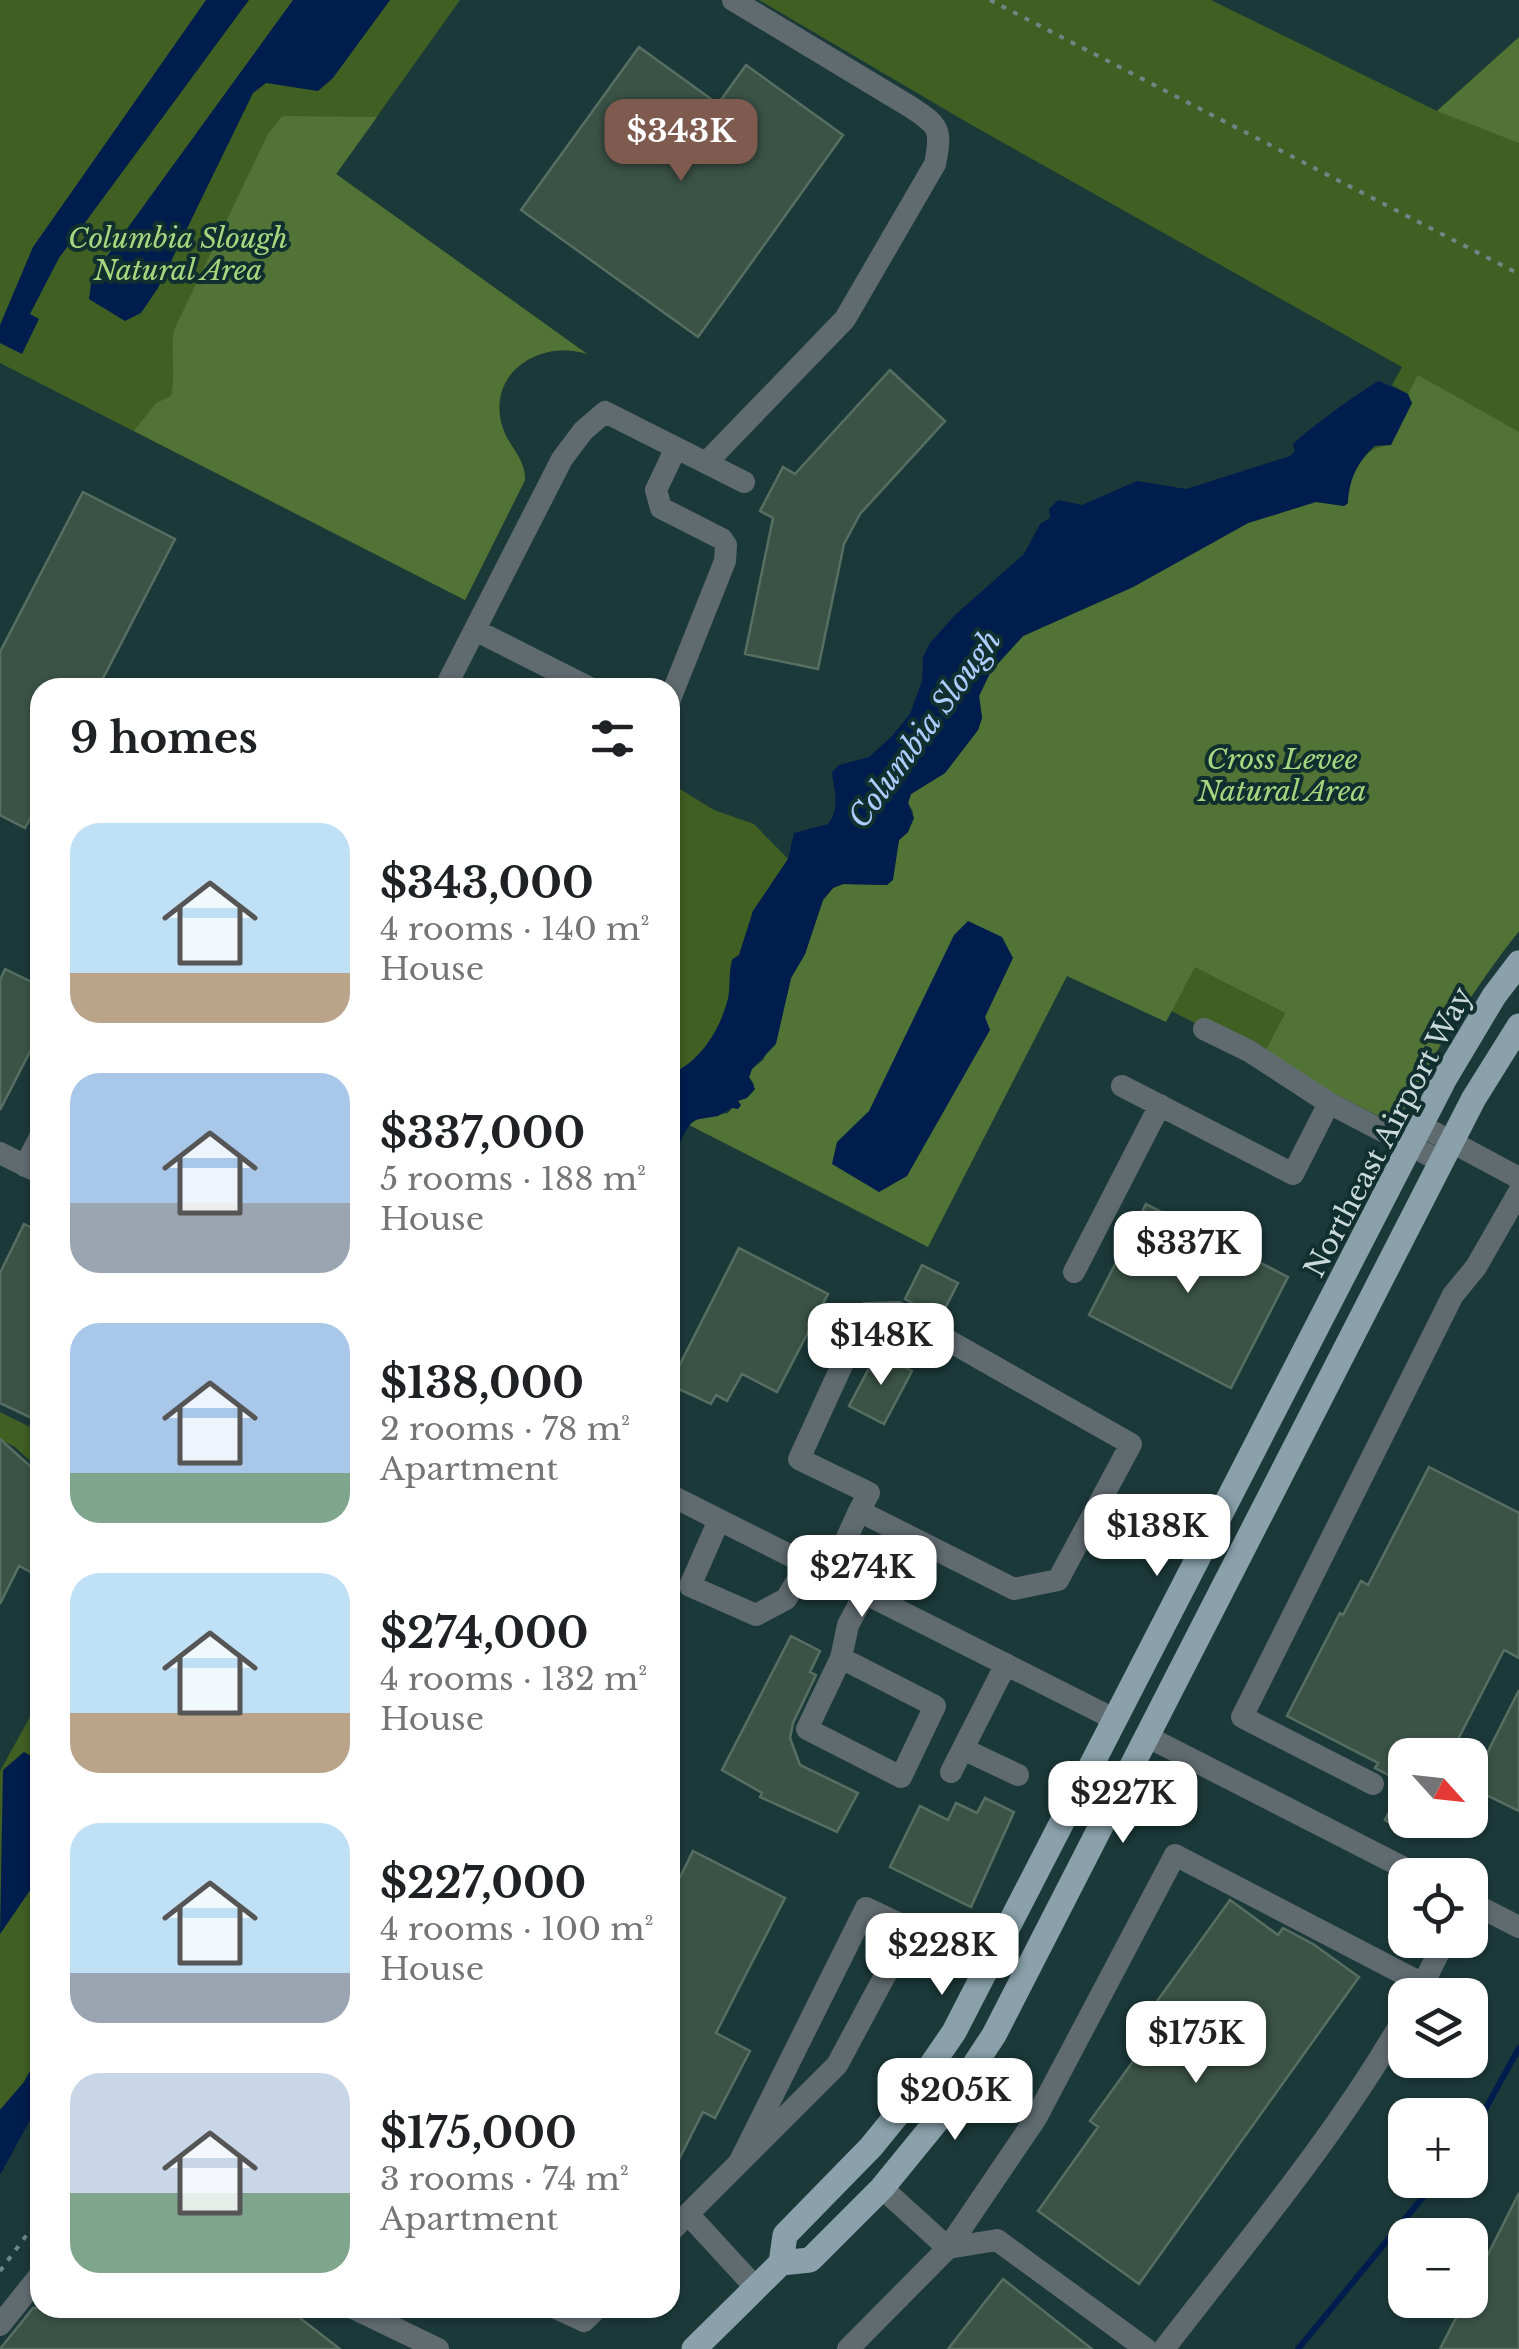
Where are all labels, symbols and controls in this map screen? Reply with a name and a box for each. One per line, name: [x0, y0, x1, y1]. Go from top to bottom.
pin: $343K: [611, 99, 751, 184]
text: $343K: [627, 111, 735, 151]
park label: Columbia Slough Natural Area: [68, 221, 288, 288]
water label: Columbia Slough: [840, 623, 1009, 835]
icon: filters: [585, 711, 640, 766]
text: 9 homes: [70, 712, 258, 764]
park label: Cross Levee Natural Area: [1196, 742, 1367, 809]
text: $343,000: [380, 857, 594, 909]
icon: home: [150, 863, 270, 983]
text: 4 rooms · 140 m²: [380, 909, 650, 949]
text: House: [380, 949, 484, 989]
street label: Northeast Airport Way: [1297, 981, 1480, 1283]
text: $337,000: [380, 1107, 585, 1159]
icon: home: [150, 1113, 270, 1233]
text: 5 rooms · 188 m²: [380, 1159, 646, 1199]
text: House: [380, 1199, 484, 1239]
pin: $337K: [1118, 1211, 1258, 1296]
text: $337K: [1136, 1223, 1240, 1263]
pin: $148K: [811, 1303, 951, 1388]
text: $148K: [830, 1315, 932, 1355]
text: $138,000: [380, 1357, 584, 1409]
icon: home: [150, 1363, 270, 1483]
text: 2 rooms · 78 m²: [380, 1409, 630, 1449]
text: Apartment: [380, 1449, 558, 1489]
pin: $138K: [1087, 1494, 1227, 1579]
text: $138K: [1106, 1506, 1208, 1546]
pin: $274K: [792, 1535, 932, 1620]
text: $274K: [810, 1547, 914, 1587]
text: $274,000: [380, 1607, 589, 1659]
icon: home: [150, 1613, 270, 1733]
text: 4 rooms · 132 m²: [380, 1659, 647, 1699]
text: House: [380, 1699, 484, 1739]
north arrow: [1388, 1738, 1488, 1838]
map controls: [1388, 1738, 1488, 2318]
pin: $227K: [1053, 1761, 1193, 1846]
text: $227K: [1070, 1773, 1176, 1813]
text: $227,000: [380, 1857, 586, 1909]
button: locate: [1388, 1858, 1488, 1958]
icon: home: [150, 1863, 270, 1983]
text: 4 rooms · 100 m²: [380, 1909, 654, 1949]
pin: $228K: [872, 1913, 1012, 1998]
text: $228K: [888, 1925, 996, 1965]
text: House: [380, 1949, 484, 1989]
button: layers: [1388, 1978, 1488, 2078]
pin: $175K: [1126, 2001, 1266, 2086]
text: $175K: [1148, 2013, 1244, 2053]
pin: $205K: [885, 2058, 1025, 2143]
text: $205K: [900, 2070, 1010, 2110]
button: +: [1388, 2098, 1488, 2198]
text: $175,000: [380, 2107, 577, 2159]
icon: home: [150, 2113, 270, 2233]
text: 3 rooms · 74 m²: [380, 2159, 629, 2199]
text: Apartment: [380, 2199, 558, 2239]
button: −: [1388, 2218, 1488, 2318]

